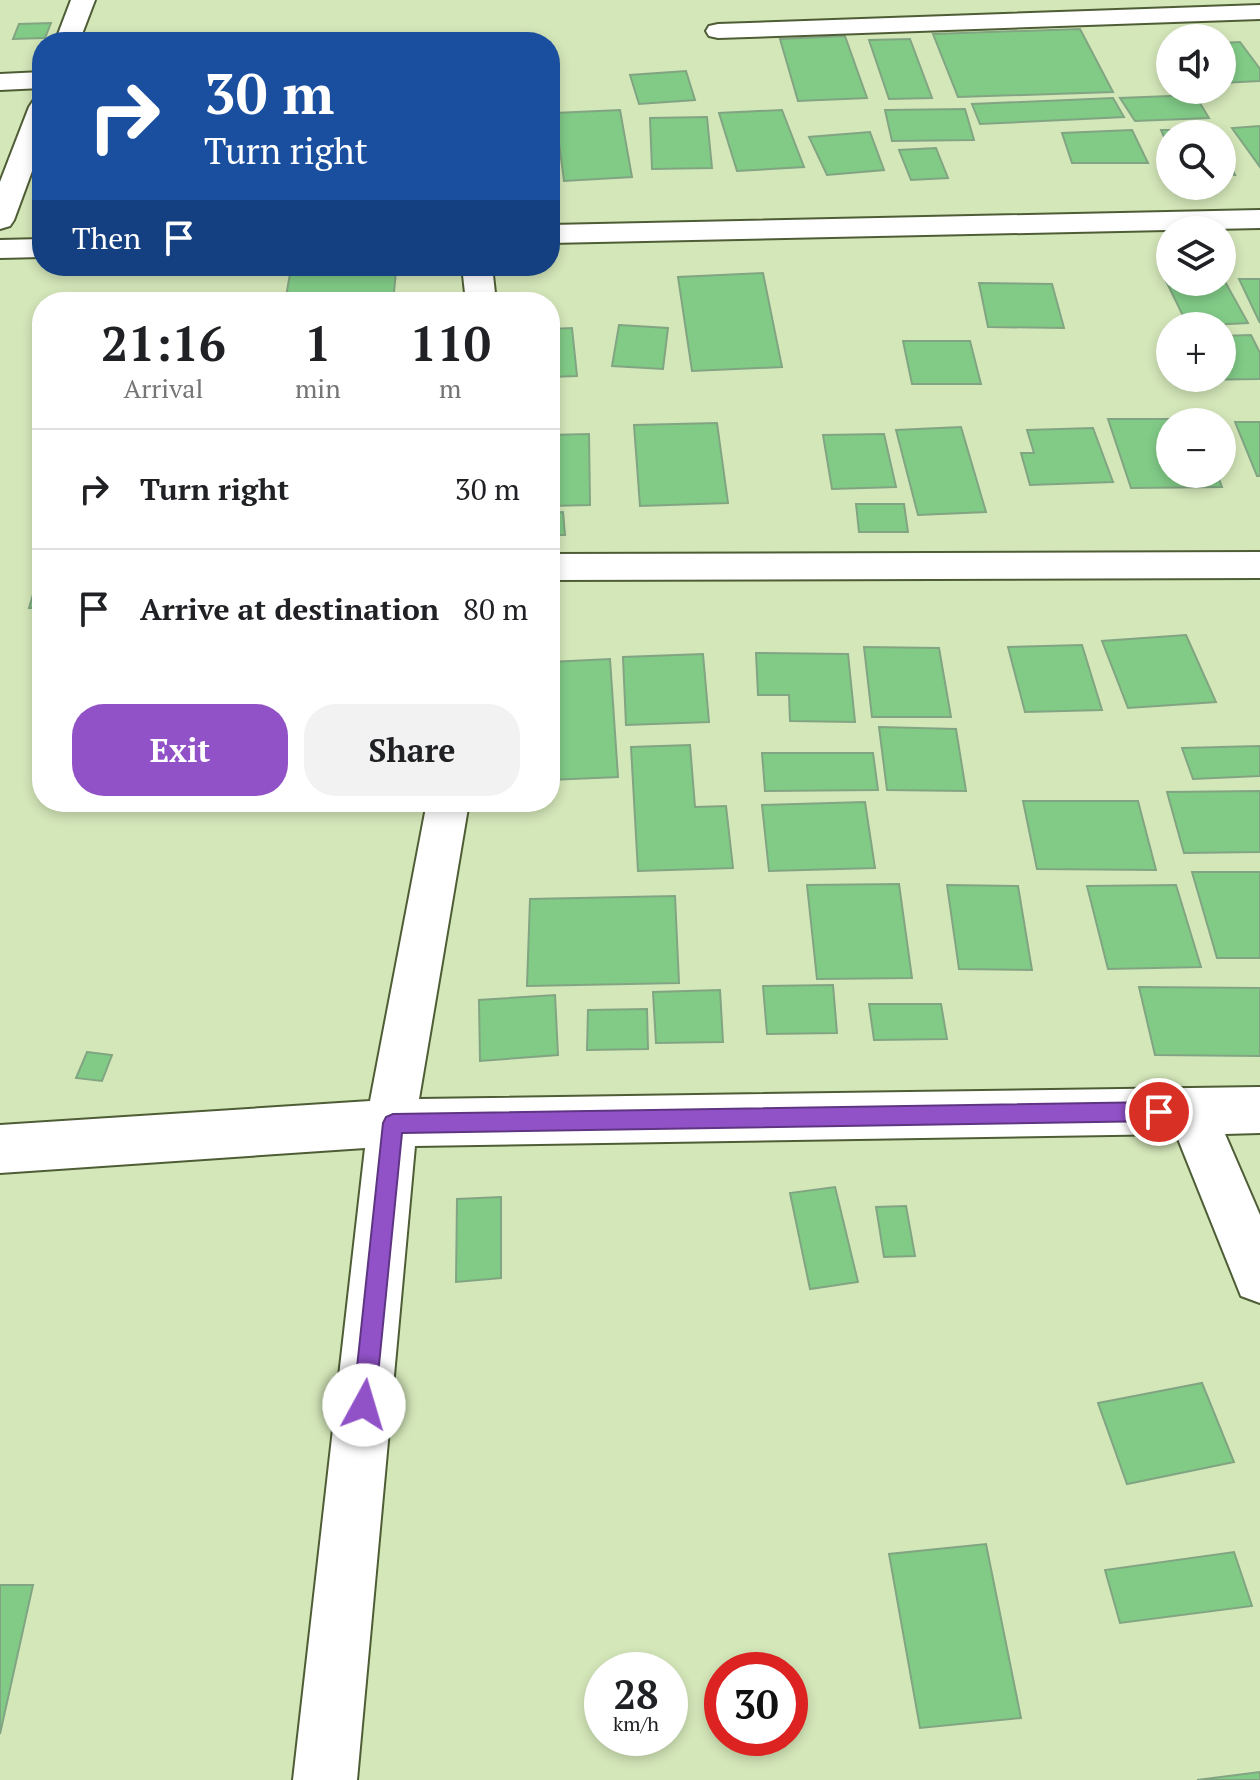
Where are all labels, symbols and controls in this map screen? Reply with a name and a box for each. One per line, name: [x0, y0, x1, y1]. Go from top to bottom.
map controls: [1156, 24, 1236, 488]
button: sound: [1156, 24, 1236, 104]
text: 30 m: [204, 56, 334, 130]
icon: right: [72, 64, 176, 168]
button: search: [1156, 120, 1236, 200]
text: Turn right: [204, 127, 368, 174]
icon: arrive: [157, 216, 201, 260]
button: layers: [1156, 216, 1236, 296]
text: Then: [72, 218, 141, 258]
text: 21:16: [101, 311, 226, 375]
text: 1: [304, 311, 331, 375]
text: 110: [410, 311, 491, 375]
button: +: [1156, 312, 1236, 392]
text: Arrival: [124, 371, 203, 405]
text: min: [295, 371, 341, 405]
text: m: [439, 371, 462, 405]
button: −: [1156, 408, 1236, 488]
icon: right: [72, 467, 116, 511]
text: Turn right: [140, 469, 289, 509]
text: 30 m: [455, 469, 520, 509]
icon: arrive: [72, 587, 116, 631]
text: Arrive at destination: [140, 589, 439, 629]
text: 80 m: [463, 589, 528, 629]
button: Exit: [72, 704, 288, 796]
button: Share: [304, 704, 520, 796]
pin: [1125, 1078, 1193, 1146]
icon: arrive: [1137, 1090, 1181, 1134]
position arrow: [322, 1363, 406, 1447]
speed limit sign: 30: [704, 1652, 808, 1756]
text: 28: [613, 1667, 659, 1720]
text: km/h: [613, 1710, 659, 1737]

